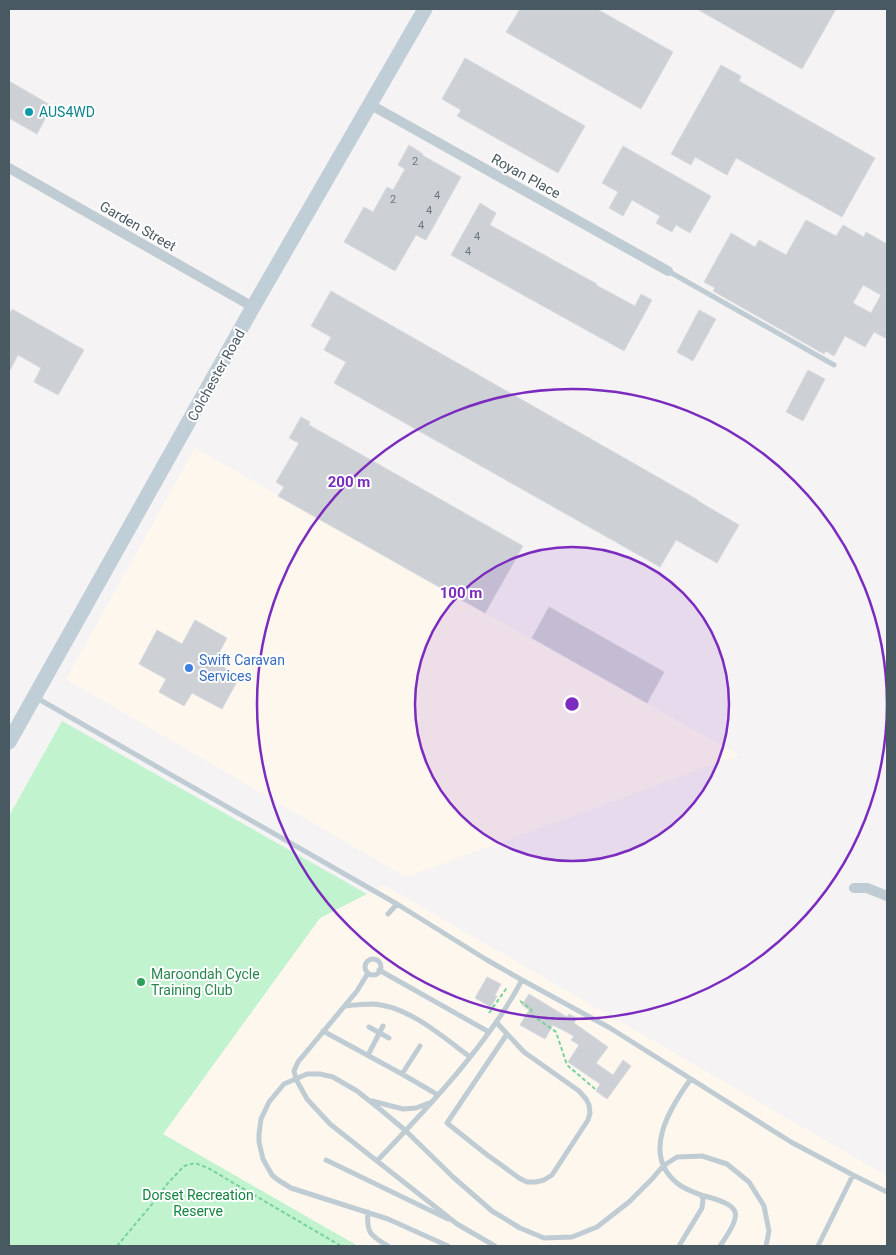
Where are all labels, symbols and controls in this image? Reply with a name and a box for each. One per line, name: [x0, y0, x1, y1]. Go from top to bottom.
place label: AUS4WD: [39, 104, 95, 120]
marker: AUS4WD: [23, 106, 35, 118]
street label: Royan Place: [489, 150, 563, 202]
house number: 2: [412, 155, 418, 168]
house number: 4: [434, 189, 440, 202]
house number: 2: [390, 193, 396, 206]
street label: Garden Street: [97, 198, 179, 254]
house number: 4: [426, 204, 432, 217]
house number: 4: [418, 219, 424, 232]
house number: 4: [474, 230, 480, 243]
house number: 4: [465, 245, 471, 258]
street label: Colchester Road: [184, 326, 248, 424]
text: 200 m: [328, 473, 370, 491]
text: 100 m: [440, 584, 482, 602]
place label: Swift Caravan Services: [199, 652, 285, 684]
marker: Swift Caravan Services: [183, 662, 195, 674]
centre of rings: [563, 695, 581, 713]
place label: Maroondah Cycle Training Club: [151, 966, 260, 998]
marker: Maroondah Cycle Training Club: [135, 976, 147, 988]
park label: Dorset Recreation Reserve: [142, 1187, 254, 1219]

